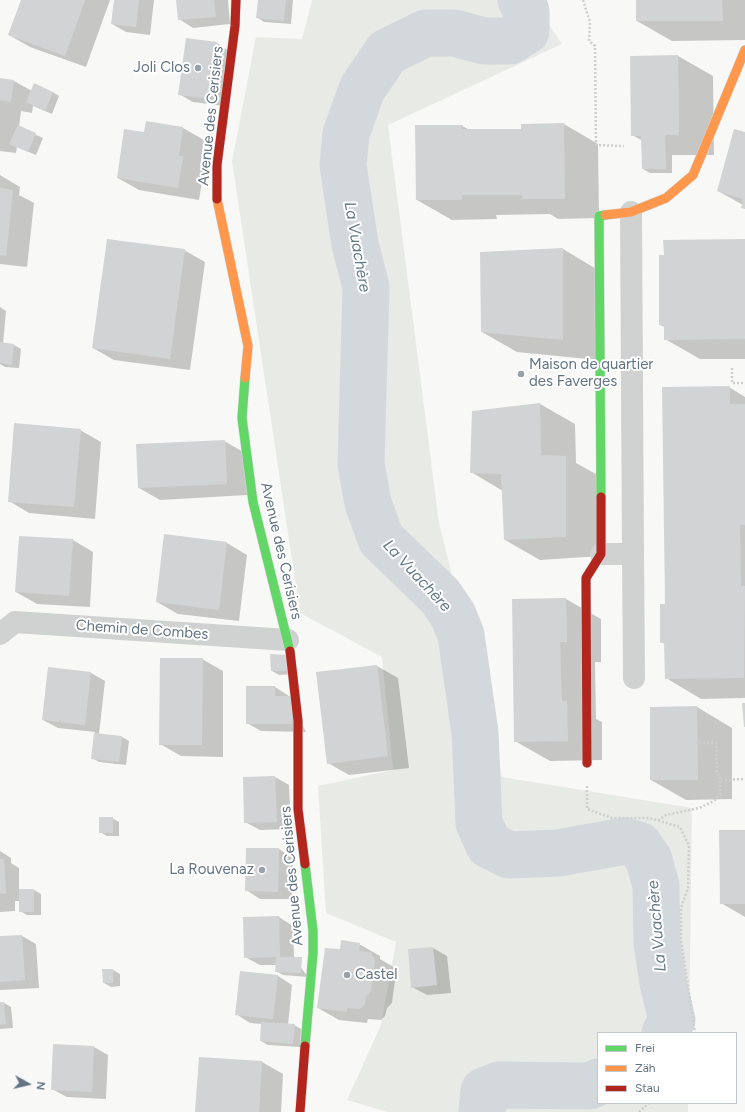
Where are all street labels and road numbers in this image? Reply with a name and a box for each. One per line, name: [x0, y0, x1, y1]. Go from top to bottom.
street label: Avenue des Cerisiers: [195, 45, 227, 187]
street label: Avenue des Cerisiers: [256, 481, 306, 621]
street label: Chemin de Combes: [75, 616, 209, 644]
street label: Avenue des Cerisiers: [277, 805, 307, 947]

